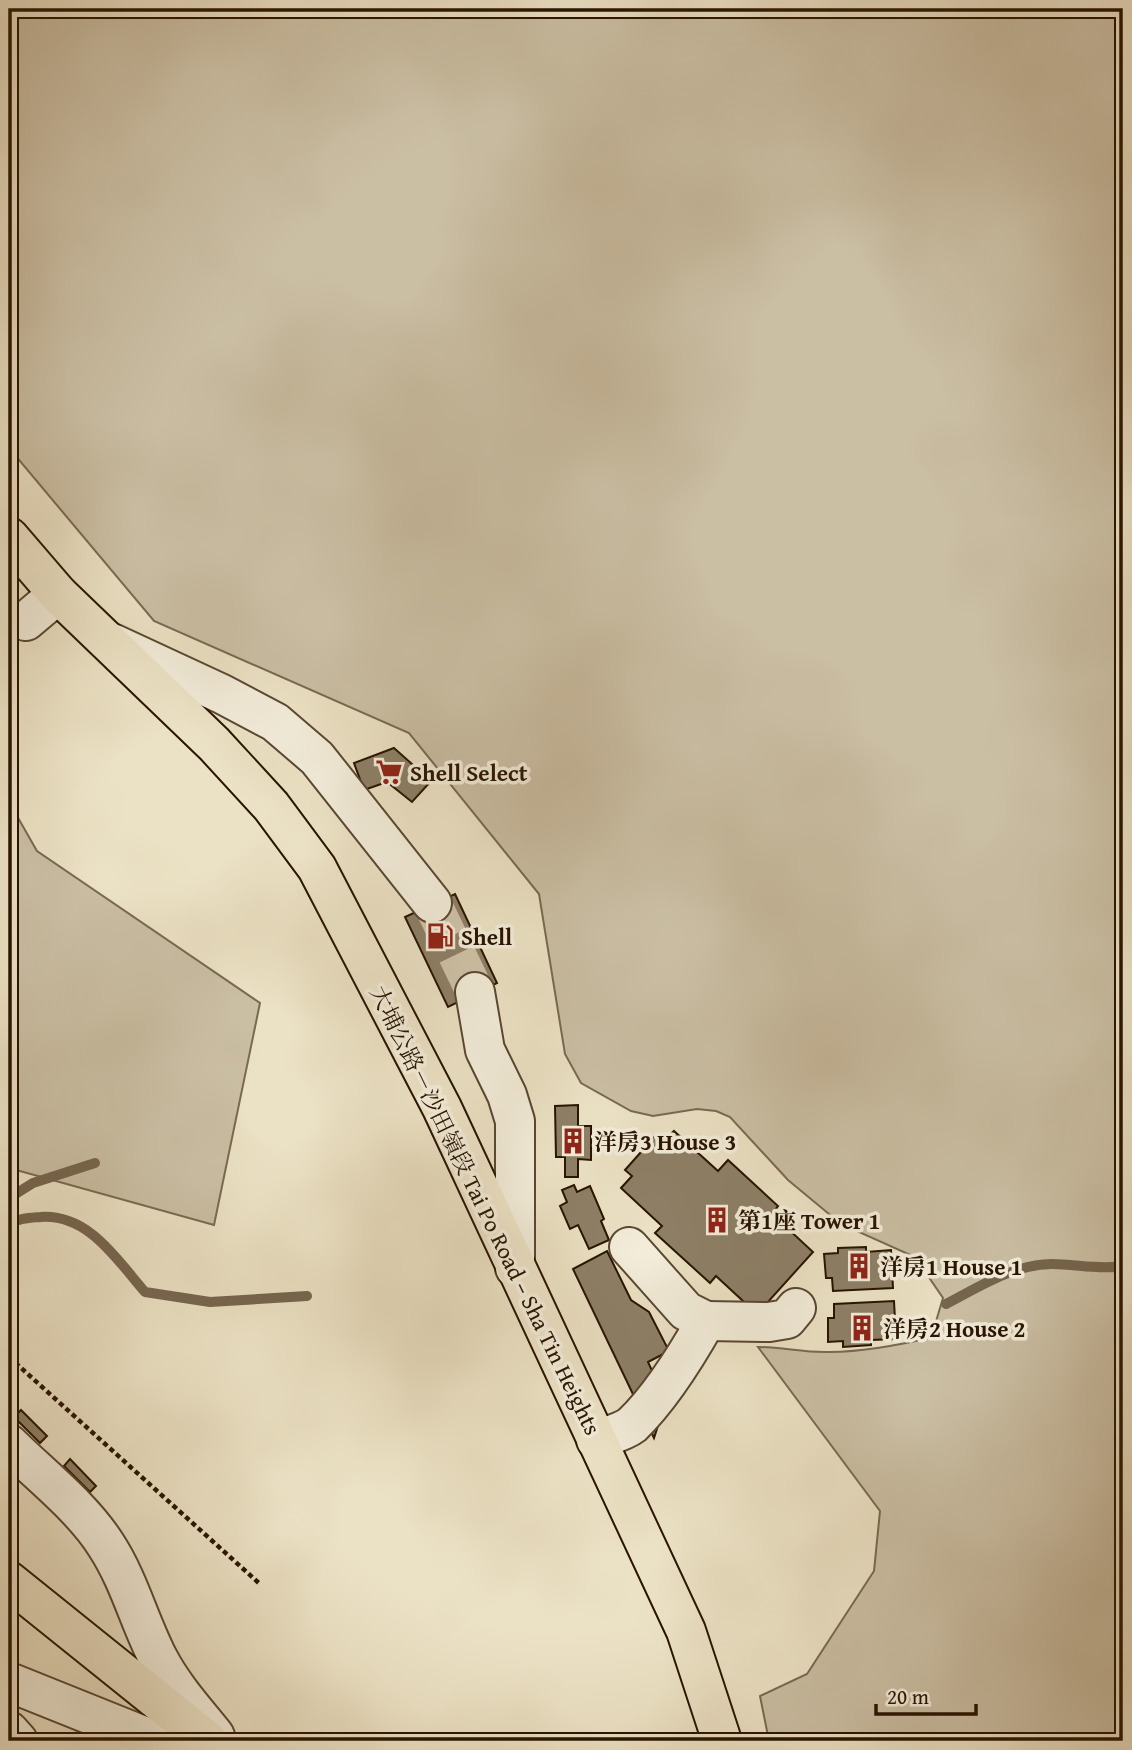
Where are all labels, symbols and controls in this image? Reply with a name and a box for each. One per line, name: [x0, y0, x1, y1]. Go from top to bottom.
place label: Shell Select: [410, 756, 528, 789]
supermarket icon: Shell Select: [374, 757, 404, 787]
place label: Shell: [461, 920, 512, 953]
fuel station icon: Shell: [425, 921, 455, 951]
street label: 大埔公路－沙田嶺段 Tai Po Road – Sha Tin Heights: [362, 980, 610, 1440]
place label: 洋房3 House 3: [594, 1125, 737, 1158]
building icon: 洋房3 House 3: [558, 1126, 588, 1156]
place label: 第1座 Tower 1: [738, 1204, 881, 1237]
building icon: 第1座 Tower 1: [702, 1205, 732, 1235]
place label: 洋房1 House 1: [880, 1250, 1023, 1283]
building icon: 洋房1 House 1: [844, 1251, 874, 1281]
place label: 洋房2 House 2: [883, 1312, 1026, 1345]
building icon: 洋房2 House 2: [847, 1313, 877, 1343]
scale bar: [876, 1673, 976, 1717]
text: 20 m: [887, 1681, 929, 1712]

